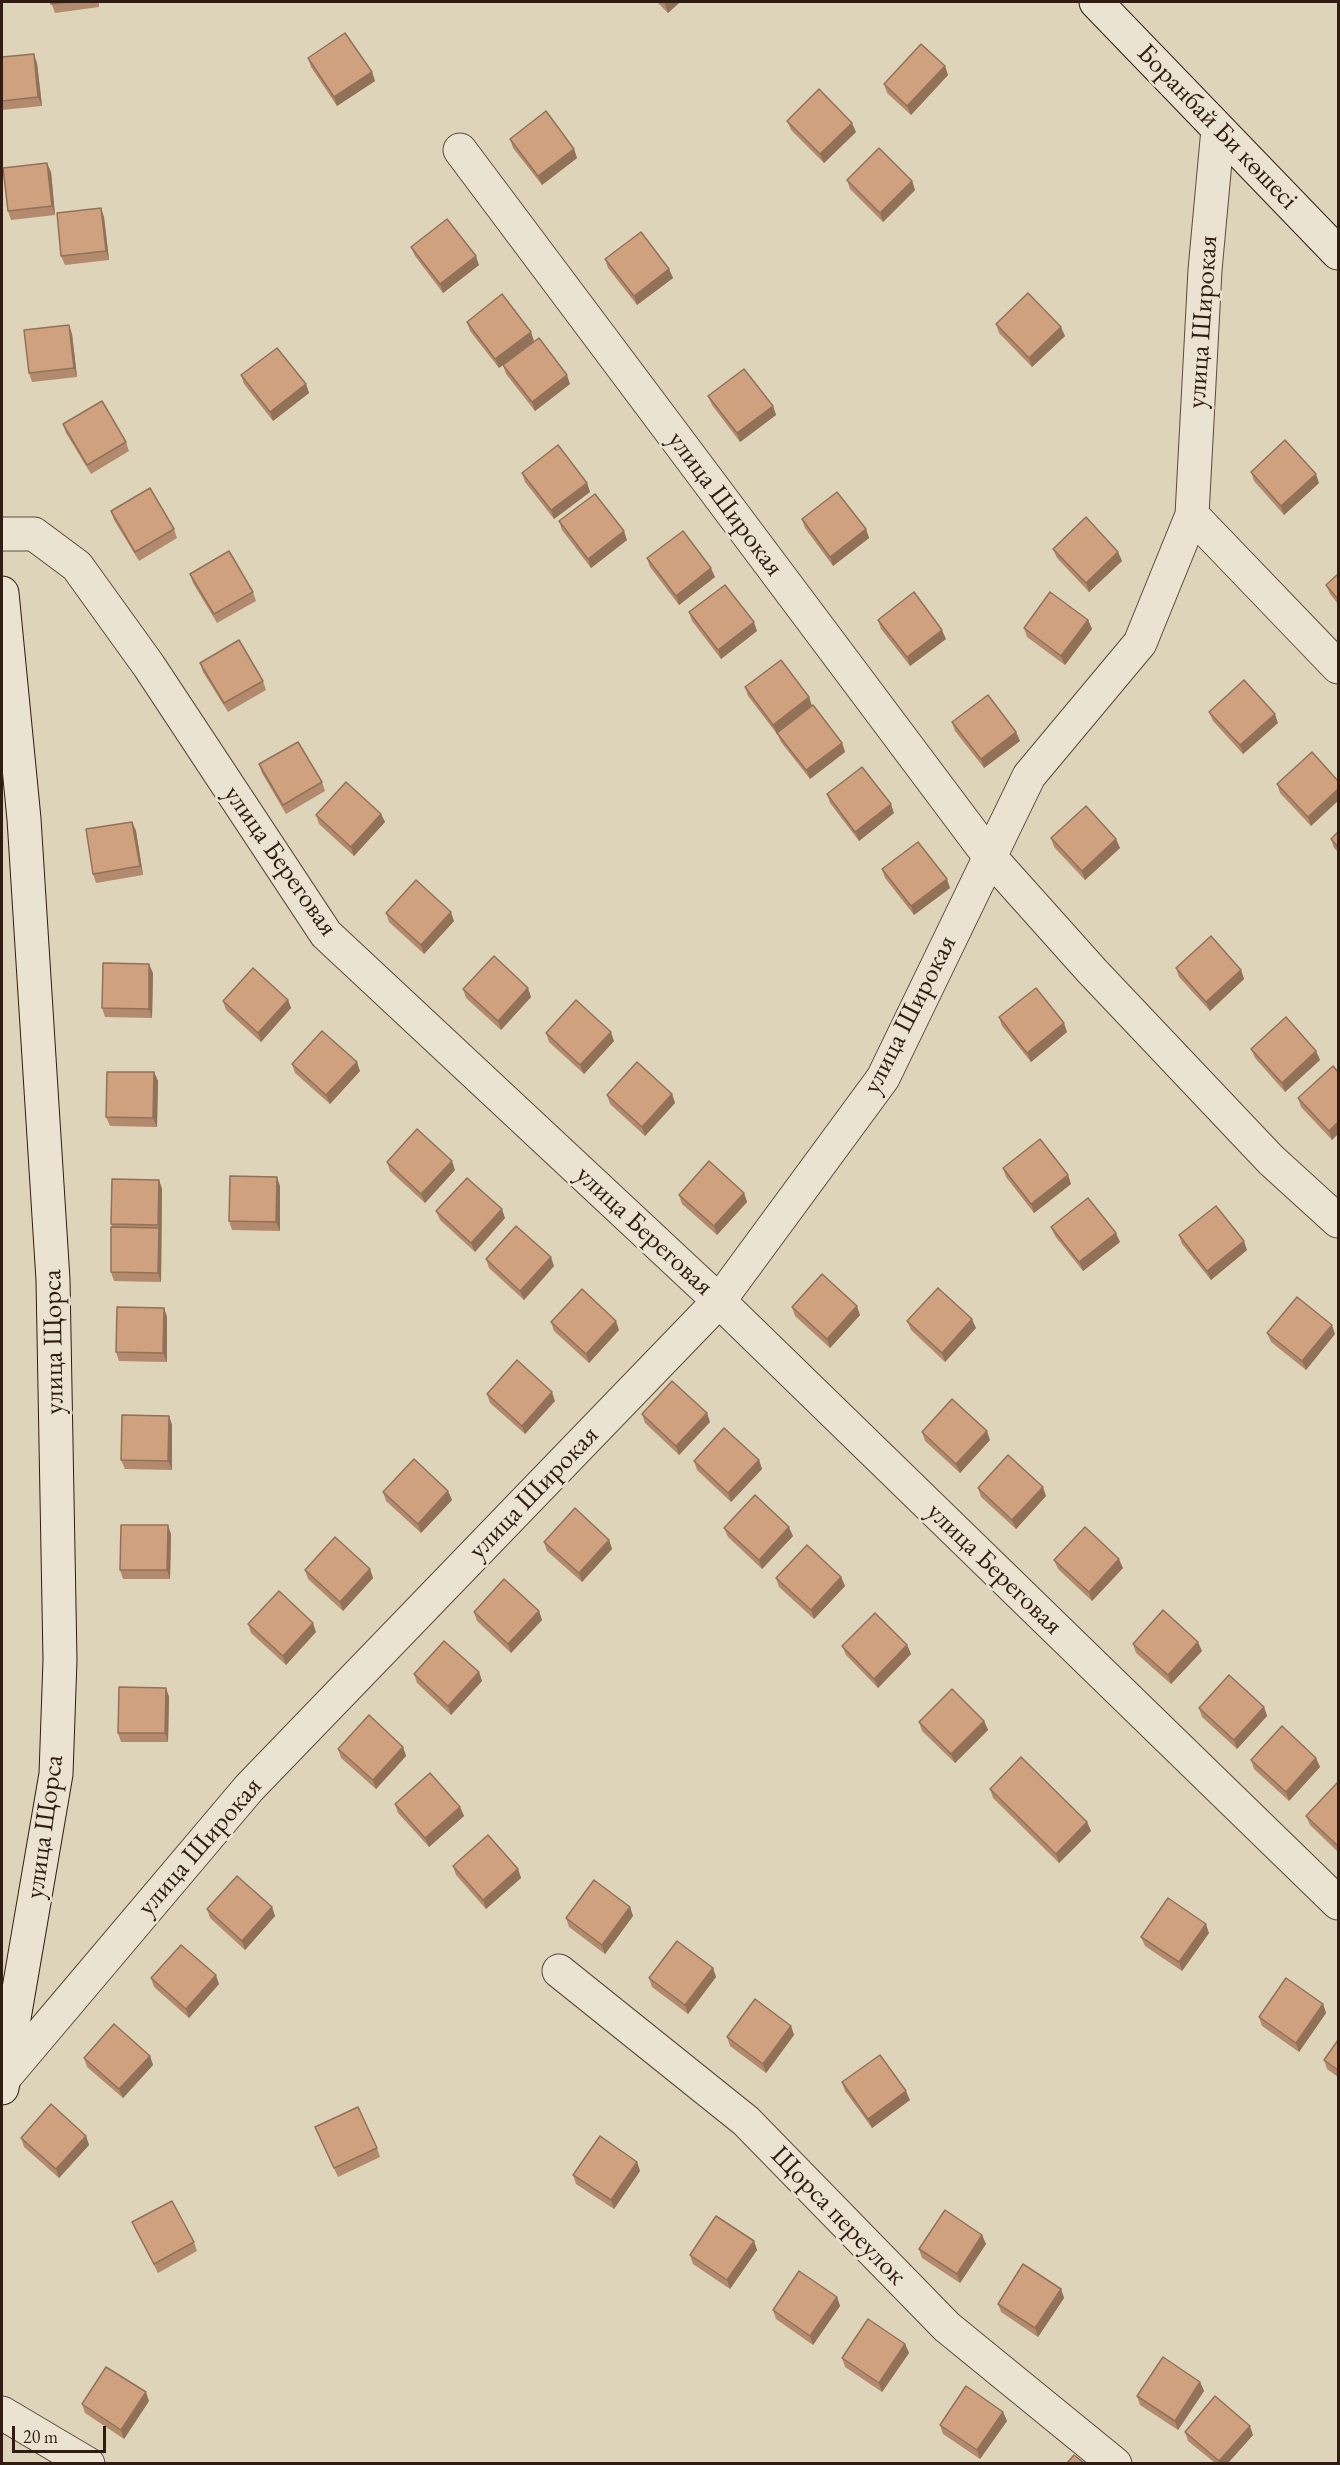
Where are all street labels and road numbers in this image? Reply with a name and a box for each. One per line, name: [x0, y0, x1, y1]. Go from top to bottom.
street label: Боранбай Би көшесі: [1130, 37, 1304, 217]
street label: улица Широкая: [1181, 234, 1225, 410]
street label: улица Широкая: [660, 425, 790, 583]
street label: улица Береговая: [216, 779, 344, 943]
street label: улица Широкая: [856, 930, 964, 1100]
street label: улица Береговая: [568, 1159, 720, 1303]
street label: улица Щорса: [37, 1269, 71, 1415]
street label: улица Широкая: [462, 1419, 606, 1567]
street label: улица Береговая: [919, 1496, 1069, 1642]
street label: улица Щорса: [19, 1753, 71, 1901]
street label: улица Широкая: [131, 1771, 269, 1923]
street label: Щорса переулок: [763, 2140, 913, 2292]

